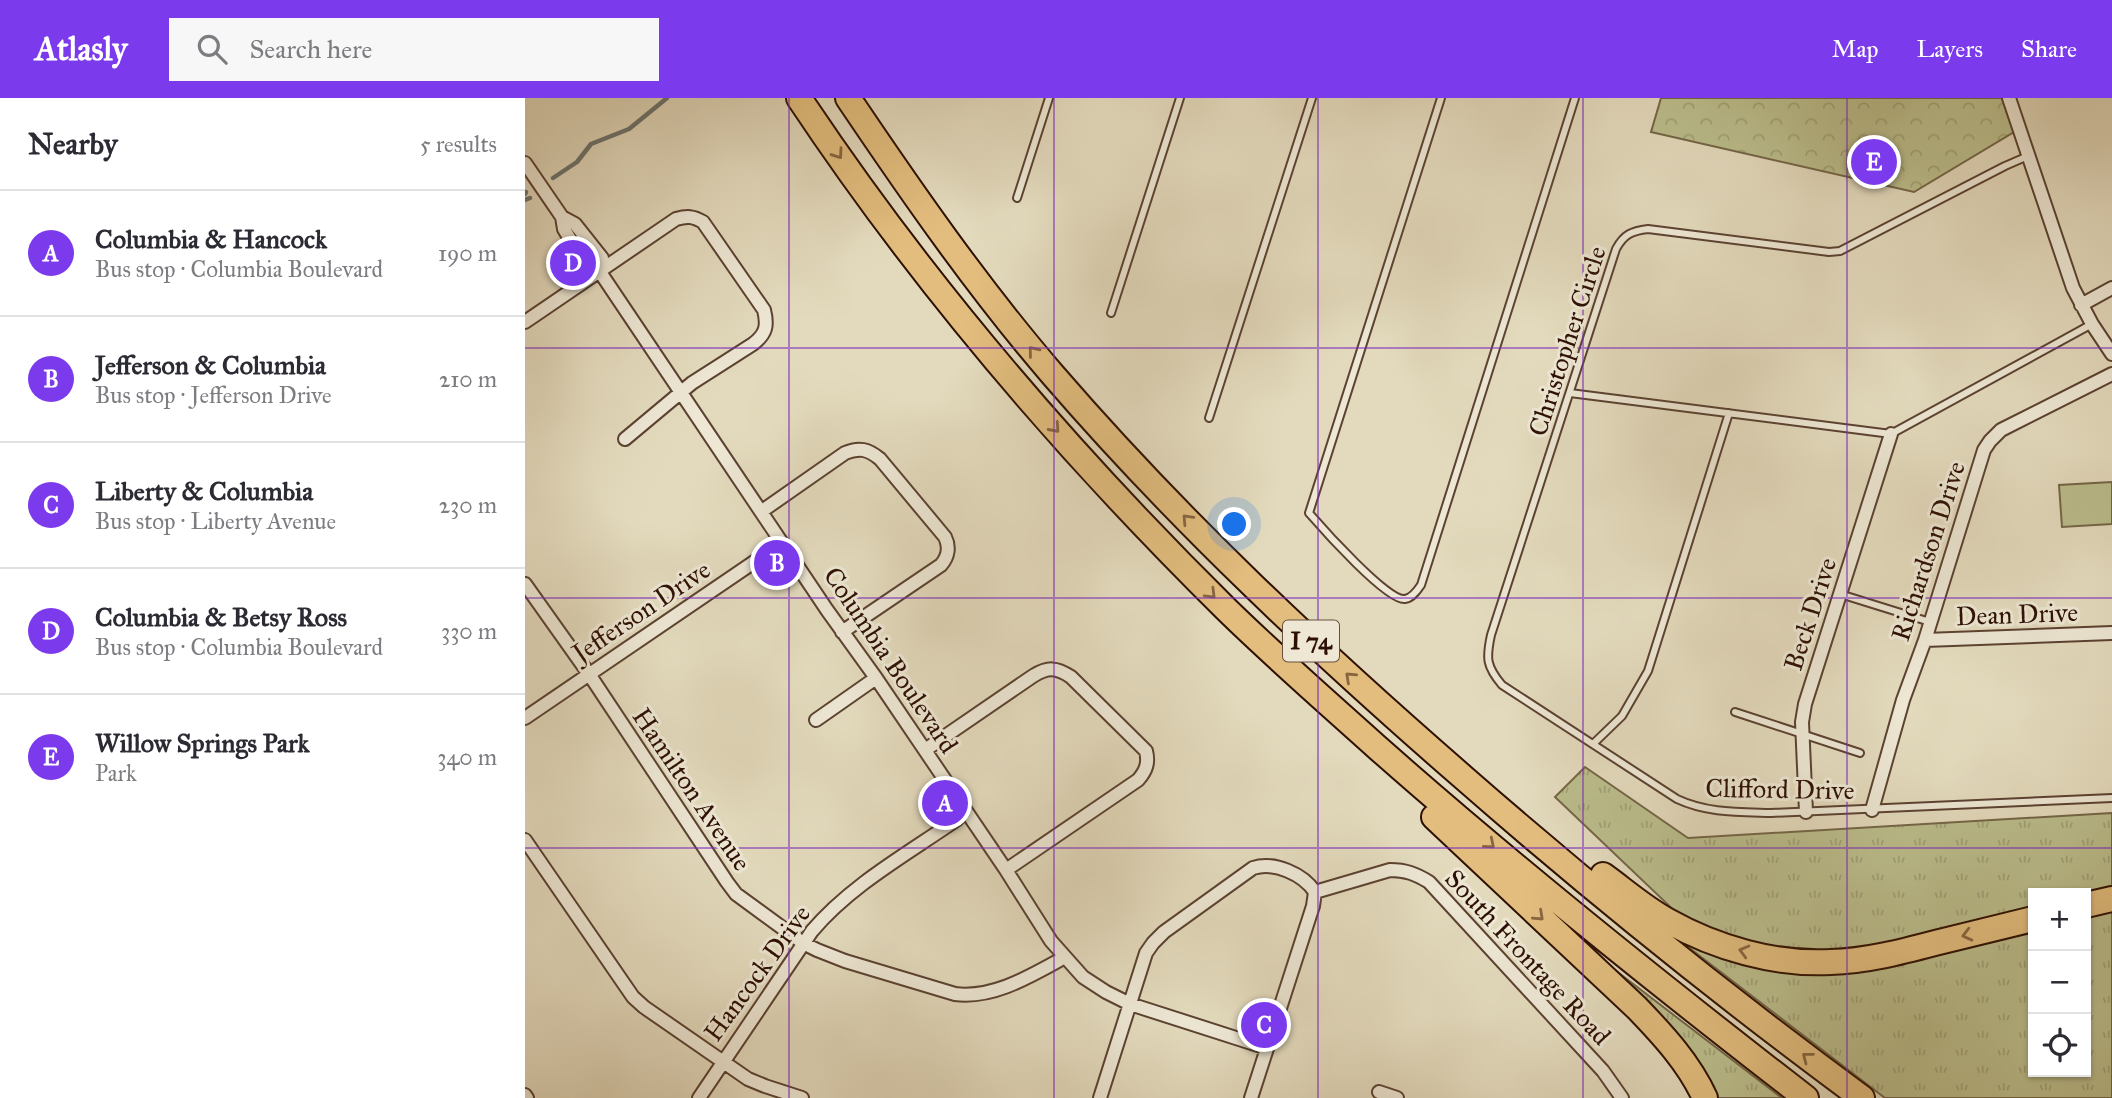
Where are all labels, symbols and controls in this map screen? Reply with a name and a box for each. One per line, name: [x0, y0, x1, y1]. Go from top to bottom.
search box: [169, 18, 659, 81]
text: Atlasly: [35, 29, 127, 69]
icon: search: [193, 30, 231, 68]
text: Search here: [249, 33, 372, 65]
text: Map: [1832, 34, 1879, 64]
text: Layers: [1917, 34, 1983, 64]
text: Share: [2021, 34, 2077, 64]
text: Nearby: [28, 126, 118, 162]
text: 5 results: [420, 130, 497, 158]
pin: E: [1851, 136, 1897, 188]
one-way arrow: [830, 146, 842, 159]
text: Columbia & Hancock: [95, 223, 327, 255]
pin: D: [550, 237, 596, 289]
text: A: [43, 239, 59, 267]
text: 190 m: [438, 239, 497, 267]
street label: Christopher Circle: [1521, 242, 1613, 440]
text: Bus stop · Columbia Boulevard: [95, 255, 383, 283]
one-way arrow: [1029, 346, 1042, 358]
text: Jefferson & Columbia: [95, 349, 326, 381]
text: B: [43, 365, 59, 393]
text: 210 m: [439, 365, 497, 393]
text: Bus stop · Jefferson Drive: [95, 381, 332, 409]
one-way arrow: [1047, 420, 1060, 433]
street label: Richardson Drive: [1884, 457, 1972, 645]
text: Liberty & Columbia: [95, 475, 313, 507]
text: C: [43, 491, 59, 519]
text: 230 m: [439, 491, 497, 519]
text: Bus stop · Liberty Avenue: [95, 507, 336, 535]
your location: [1217, 507, 1251, 541]
one-way arrow: [1182, 514, 1195, 527]
pin: B: [754, 537, 800, 589]
street label: Jefferson Drive: [563, 553, 716, 671]
street label: Beck Drive: [1777, 553, 1843, 674]
street label: Columbia Boulevard: [817, 561, 965, 759]
one-way arrow: [1203, 586, 1216, 599]
street label: Dean Drive: [1955, 596, 2079, 632]
text: Columbia & Betsy Ross: [95, 601, 347, 633]
text: D: [42, 617, 60, 645]
text: 330 m: [441, 617, 497, 645]
road number: I 74: [1283, 620, 1339, 662]
text: Bus stop · Columbia Boulevard: [95, 633, 383, 661]
one-way arrow: [1345, 673, 1358, 685]
street label: Hamilton Avenue: [626, 701, 758, 877]
text: Willow Springs Park: [95, 727, 310, 759]
text: E: [43, 743, 59, 771]
text: 340 m: [437, 743, 497, 771]
text: Park: [95, 759, 137, 787]
street label: Clifford Drive: [1705, 772, 1855, 806]
pin: A: [922, 777, 968, 829]
one-way arrow: [1482, 836, 1495, 848]
street label: South Frontage Road: [1438, 862, 1618, 1052]
map controls: [2028, 888, 2091, 1077]
button: +: [2028, 888, 2091, 951]
street label: Hancock Drive: [697, 899, 817, 1047]
one-way arrow: [1531, 908, 1544, 921]
one-way arrow: [1961, 927, 1973, 941]
one-way arrow: [1738, 945, 1750, 959]
button: −: [2028, 951, 2091, 1014]
pin: C: [1241, 999, 1287, 1051]
button: locate: [2028, 1014, 2091, 1077]
one-way arrow: [1803, 1053, 1815, 1066]

